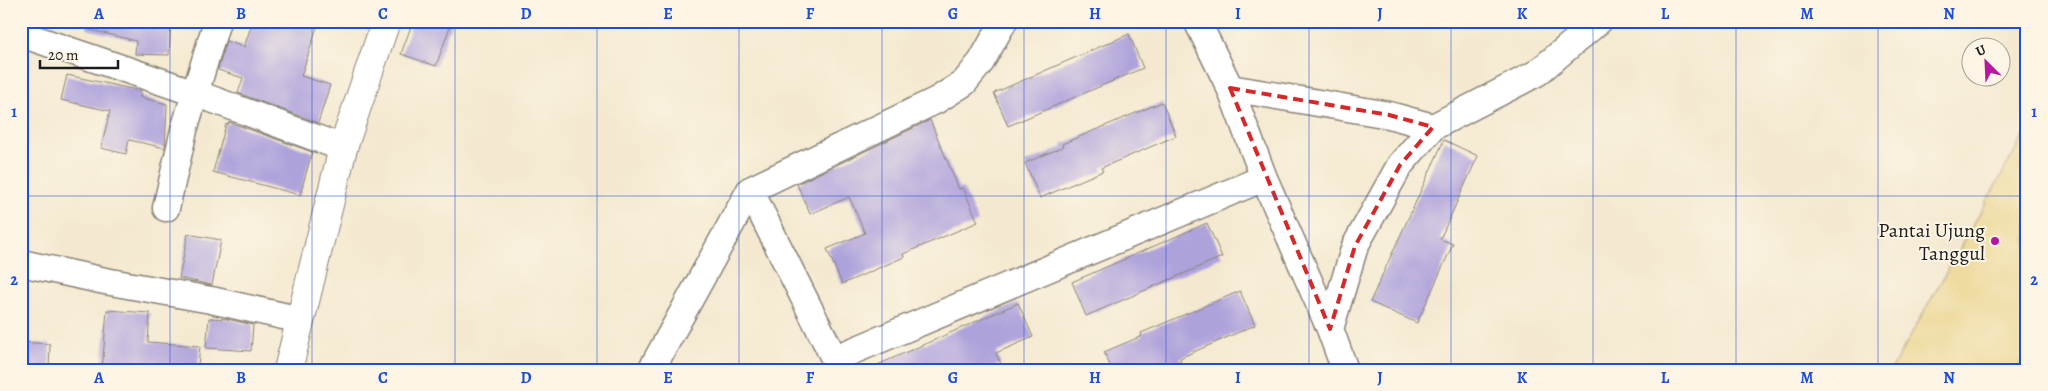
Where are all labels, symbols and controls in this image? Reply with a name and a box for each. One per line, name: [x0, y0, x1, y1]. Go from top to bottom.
text: A: [93, 3, 105, 25]
text: B: [236, 3, 246, 25]
text: C: [378, 3, 388, 25]
text: D: [520, 3, 532, 25]
text: E: [663, 3, 673, 25]
text: F: [806, 3, 815, 25]
text: G: [948, 3, 958, 25]
text: H: [1089, 3, 1101, 25]
text: I: [1235, 3, 1241, 25]
text: J: [1377, 3, 1383, 25]
text: K: [1517, 3, 1528, 25]
text: L: [1661, 3, 1670, 25]
text: M: [1800, 3, 1814, 25]
text: N: [1943, 3, 1955, 25]
scale bar: [40, 38, 118, 70]
north arrow: [1960, 38, 2010, 88]
text: U: [1973, 40, 1989, 61]
text: 20 m: [48, 45, 79, 65]
text: 1: [11, 101, 17, 123]
text: 1: [2031, 101, 2037, 123]
place label: Pantai Ujung Tanggul: [1878, 217, 1985, 267]
marker: Pantai Ujung Tanggul: [1989, 235, 2001, 247]
text: 2: [10, 269, 18, 291]
text: 2: [2030, 269, 2038, 291]
text: A: [93, 367, 105, 389]
text: B: [236, 367, 246, 389]
text: C: [378, 367, 388, 389]
text: D: [520, 367, 532, 389]
text: E: [663, 367, 673, 389]
text: F: [806, 367, 815, 389]
text: G: [948, 367, 958, 389]
text: H: [1089, 367, 1101, 389]
text: I: [1235, 367, 1241, 389]
text: J: [1377, 367, 1383, 389]
text: K: [1517, 367, 1528, 389]
text: L: [1661, 367, 1670, 389]
text: M: [1800, 367, 1814, 389]
text: N: [1943, 367, 1955, 389]

